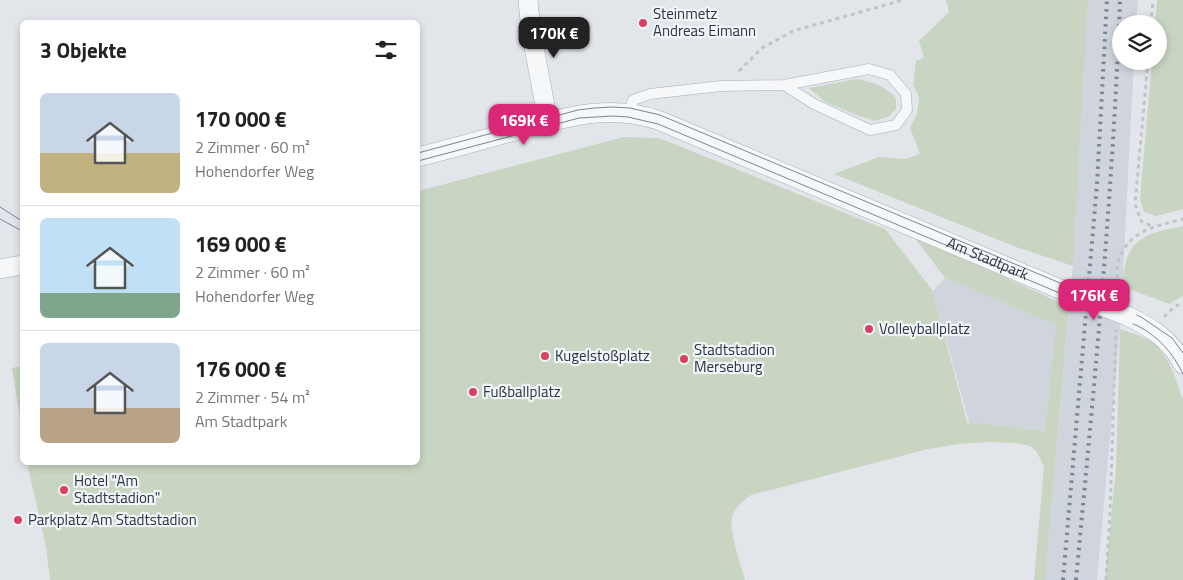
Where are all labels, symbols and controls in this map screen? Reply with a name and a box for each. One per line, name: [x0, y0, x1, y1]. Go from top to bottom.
place label: Steinmetz Andreas Eimann: [653, 2, 756, 42]
map controls: [1112, 15, 1167, 70]
button: layers: [1112, 15, 1167, 70]
pin: 170K €: [513, 17, 595, 59]
marker: Steinmetz Andreas Eimann: [637, 17, 649, 29]
text: 170K €: [530, 21, 578, 45]
text: 3 Objekte: [40, 34, 127, 66]
icon: filters: [372, 36, 400, 64]
text: 170 000 €: [195, 103, 287, 135]
pin: 169K €: [483, 104, 565, 146]
text: 169K €: [500, 108, 548, 132]
icon: home: [80, 113, 140, 173]
text: 2 Zimmer · 60 m²: [195, 135, 310, 159]
text: Hohendorfer Weg: [195, 159, 314, 183]
text: 169 000 €: [195, 228, 287, 260]
street label: Am Stadtpark: [944, 231, 1032, 286]
icon: home: [80, 238, 140, 298]
text: 2 Zimmer · 60 m²: [195, 260, 310, 284]
pin: 176K €: [1053, 278, 1135, 321]
text: 176K €: [1070, 283, 1118, 307]
text: Hohendorfer Weg: [195, 284, 314, 308]
place label: Volleyballplatz: [879, 317, 970, 340]
marker: Volleyballplatz: [863, 323, 875, 335]
place label: Stadtstadion Merseburg: [694, 338, 775, 378]
place label: Kugelstoßplatz: [555, 344, 650, 367]
marker: Kugelstoßplatz: [539, 350, 551, 362]
text: 176 000 €: [195, 353, 287, 385]
marker: Stadtstadion Merseburg: [678, 353, 690, 365]
icon: home: [80, 363, 140, 423]
place label: Fußballplatz: [483, 380, 561, 403]
text: 2 Zimmer · 54 m²: [195, 385, 310, 409]
marker: Fußballplatz: [467, 386, 479, 398]
text: Am Stadtpark: [195, 409, 287, 433]
place label: Hotel "Am Stadtstadion": [74, 469, 160, 509]
marker: Hotel "Am Stadtstadion": [58, 484, 70, 496]
place label: Parkplatz Am Stadtstadion: [28, 508, 197, 531]
marker: Parkplatz Am Stadtstadion: [12, 514, 24, 526]

